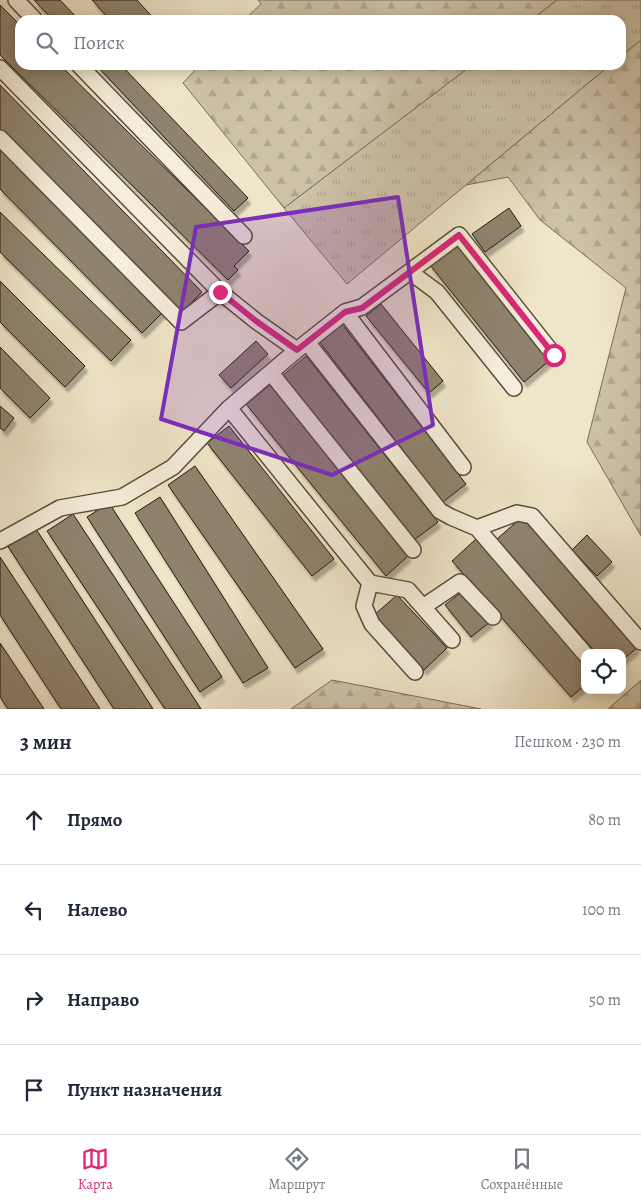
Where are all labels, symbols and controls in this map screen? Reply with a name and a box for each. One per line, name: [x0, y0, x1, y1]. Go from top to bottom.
search box: [15, 15, 626, 70]
icon: search: [33, 29, 61, 57]
text: Поиск: [73, 30, 125, 56]
route end: [209, 281, 232, 304]
route start: [543, 344, 566, 367]
map controls: [581, 649, 626, 694]
button: locate: [581, 649, 626, 694]
text: 3 мин: [20, 728, 72, 756]
text: Пешком · 230 m: [514, 731, 621, 753]
icon: ahead: [20, 806, 48, 834]
text: Прямо: [67, 807, 122, 833]
text: 80 m: [588, 809, 621, 831]
icon: left: [20, 896, 48, 924]
text: Налево: [67, 897, 127, 923]
text: 100 m: [582, 899, 621, 921]
icon: right: [20, 986, 48, 1014]
text: Направо: [67, 987, 139, 1013]
text: 50 m: [589, 989, 621, 1011]
icon: arrive: [20, 1076, 48, 1104]
text: Пункт назначения: [67, 1077, 222, 1103]
tab: Карта: [78, 1145, 113, 1194]
tab: Маршрут: [269, 1145, 325, 1194]
tab: Сохранённые: [481, 1145, 563, 1194]

